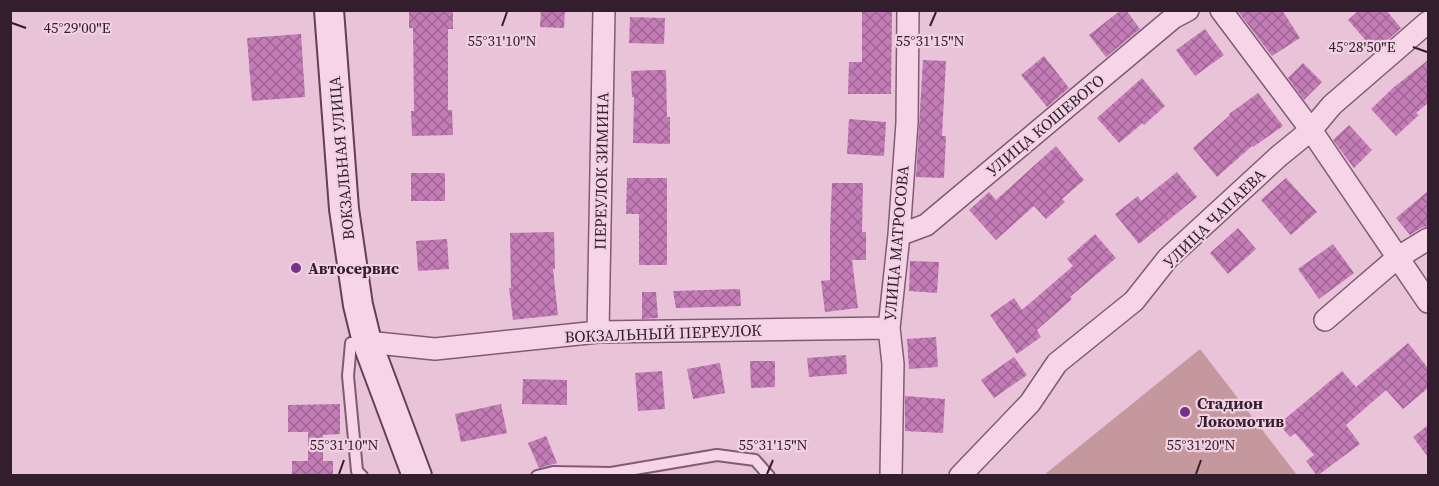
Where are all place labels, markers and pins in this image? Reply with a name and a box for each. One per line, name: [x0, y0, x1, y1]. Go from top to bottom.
place label: Автосервис: [308, 257, 399, 279]
marker: Автосервис: [289, 261, 303, 275]
place label: Стадион Локомотив: [1197, 392, 1284, 432]
marker: Стадион Локомотив: [1178, 405, 1192, 419]

